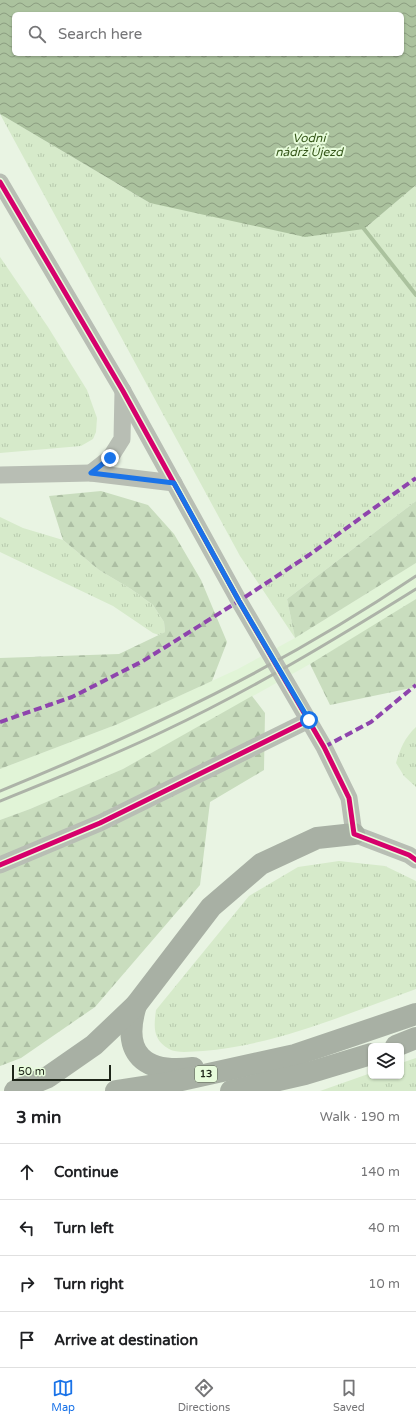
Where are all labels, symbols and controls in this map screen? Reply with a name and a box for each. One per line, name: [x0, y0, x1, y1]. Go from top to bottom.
search box: [12, 12, 404, 56]
icon: search: [26, 23, 48, 45]
text: Search here: [58, 25, 142, 43]
water label: Vodní nádrž Újezd: [275, 131, 344, 159]
route end: [101, 449, 119, 467]
route start: [300, 711, 318, 729]
map controls: [368, 1043, 404, 1079]
button: layers: [368, 1043, 404, 1079]
scale bar: [12, 1063, 111, 1082]
text: 50 m: [18, 1065, 45, 1078]
road number: 13: [195, 1066, 217, 1082]
text: 3 min: [16, 1107, 61, 1128]
text: Walk · 190 m: [320, 1109, 400, 1125]
icon: ahead: [16, 1161, 38, 1183]
text: Continue: [54, 1163, 118, 1181]
text: 140 m: [360, 1164, 400, 1180]
icon: left: [16, 1217, 38, 1239]
text: Turn left: [54, 1219, 114, 1237]
text: 40 m: [368, 1220, 400, 1236]
icon: right: [16, 1273, 38, 1295]
text: Turn right: [54, 1275, 124, 1293]
text: 10 m: [368, 1276, 400, 1292]
icon: arrive: [16, 1329, 38, 1351]
text: Arrive at destination: [54, 1331, 198, 1349]
tab: Map: [51, 1377, 75, 1414]
tab: Directions: [178, 1377, 230, 1414]
tab: Saved: [333, 1377, 365, 1414]

